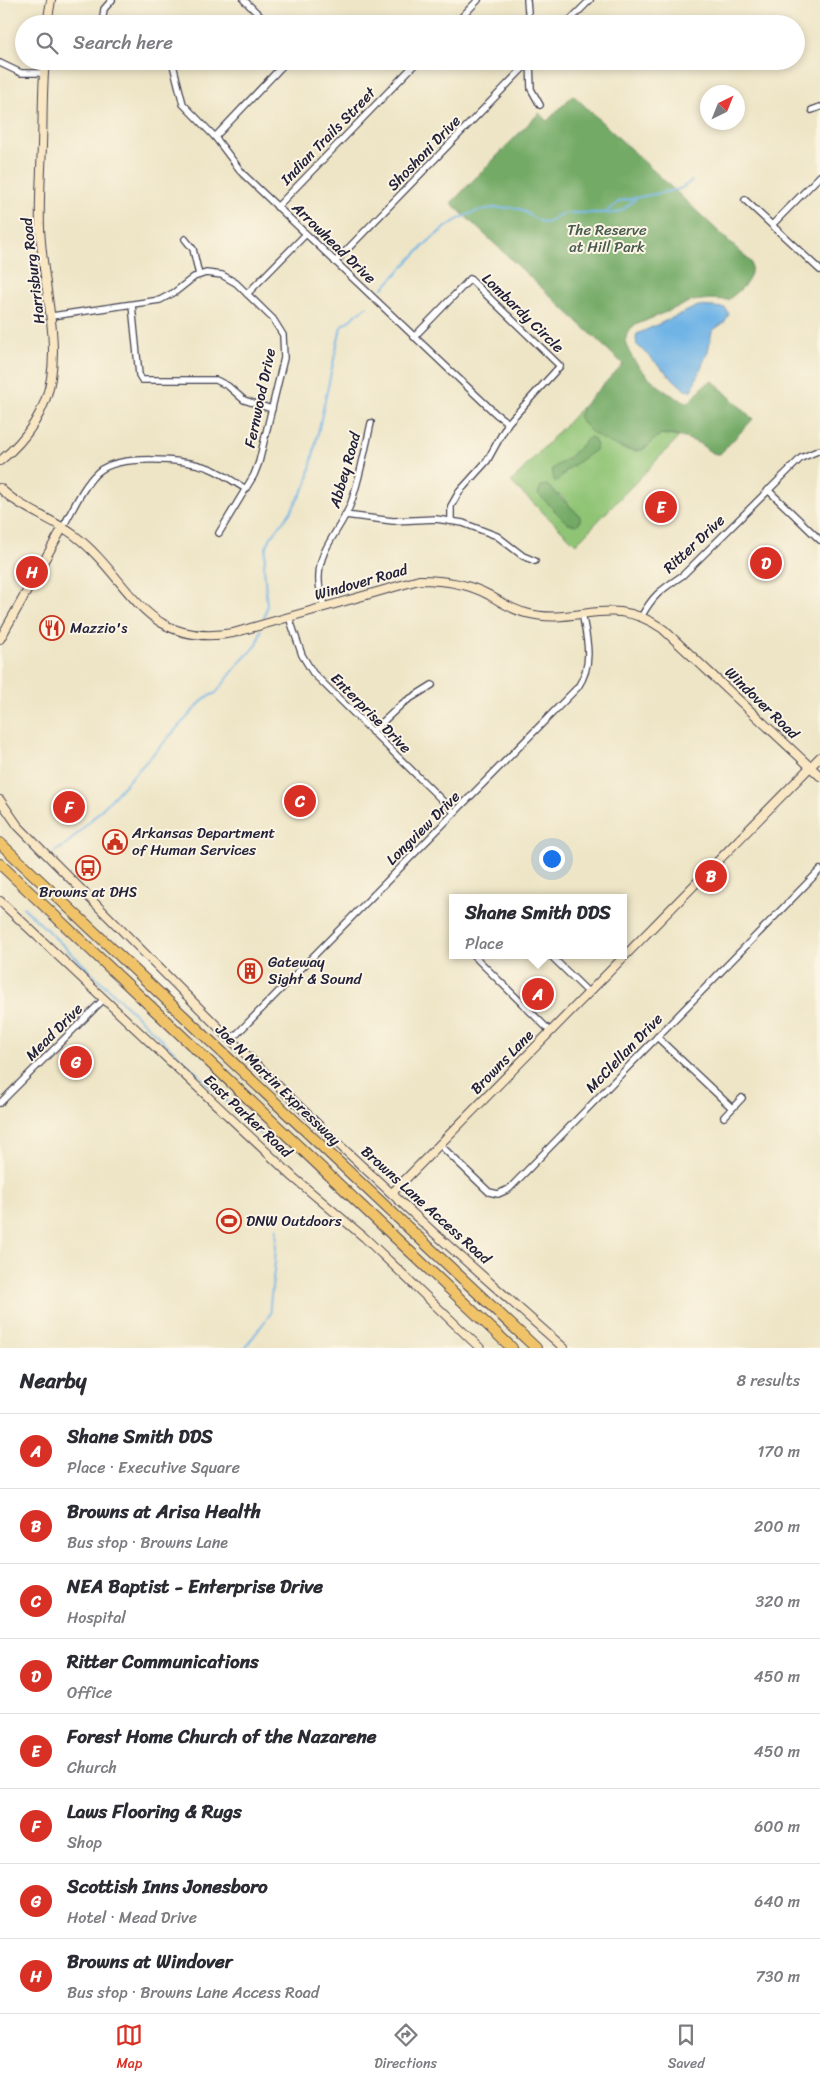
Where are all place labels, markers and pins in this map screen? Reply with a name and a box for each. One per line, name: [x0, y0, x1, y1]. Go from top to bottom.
pin: E: [645, 488, 677, 526]
pin: D: [750, 544, 782, 582]
pin: H: [16, 553, 48, 591]
restaurant icon: Mazzio's: [39, 615, 65, 641]
place label: Mazzio's: [70, 615, 128, 641]
pin: C: [284, 782, 316, 820]
pin: F: [53, 788, 85, 826]
place label: Arkansas Department of Human Services: [131, 820, 276, 863]
public building icon: Arkansas Department of Human Services: [102, 829, 128, 855]
bus stop icon: Browns at DHS: [75, 855, 101, 881]
pin: B: [695, 857, 727, 895]
place label: Browns at DHS: [39, 879, 137, 905]
place label: Gateway Sight & Sound: [268, 949, 363, 992]
building icon: Gateway Sight & Sound: [237, 958, 263, 984]
pin: A: [522, 975, 554, 1013]
pin: G: [60, 1043, 92, 1081]
sports icon: DNW Outdoors: [216, 1208, 242, 1234]
place label: DNW Outdoors: [246, 1208, 342, 1234]

